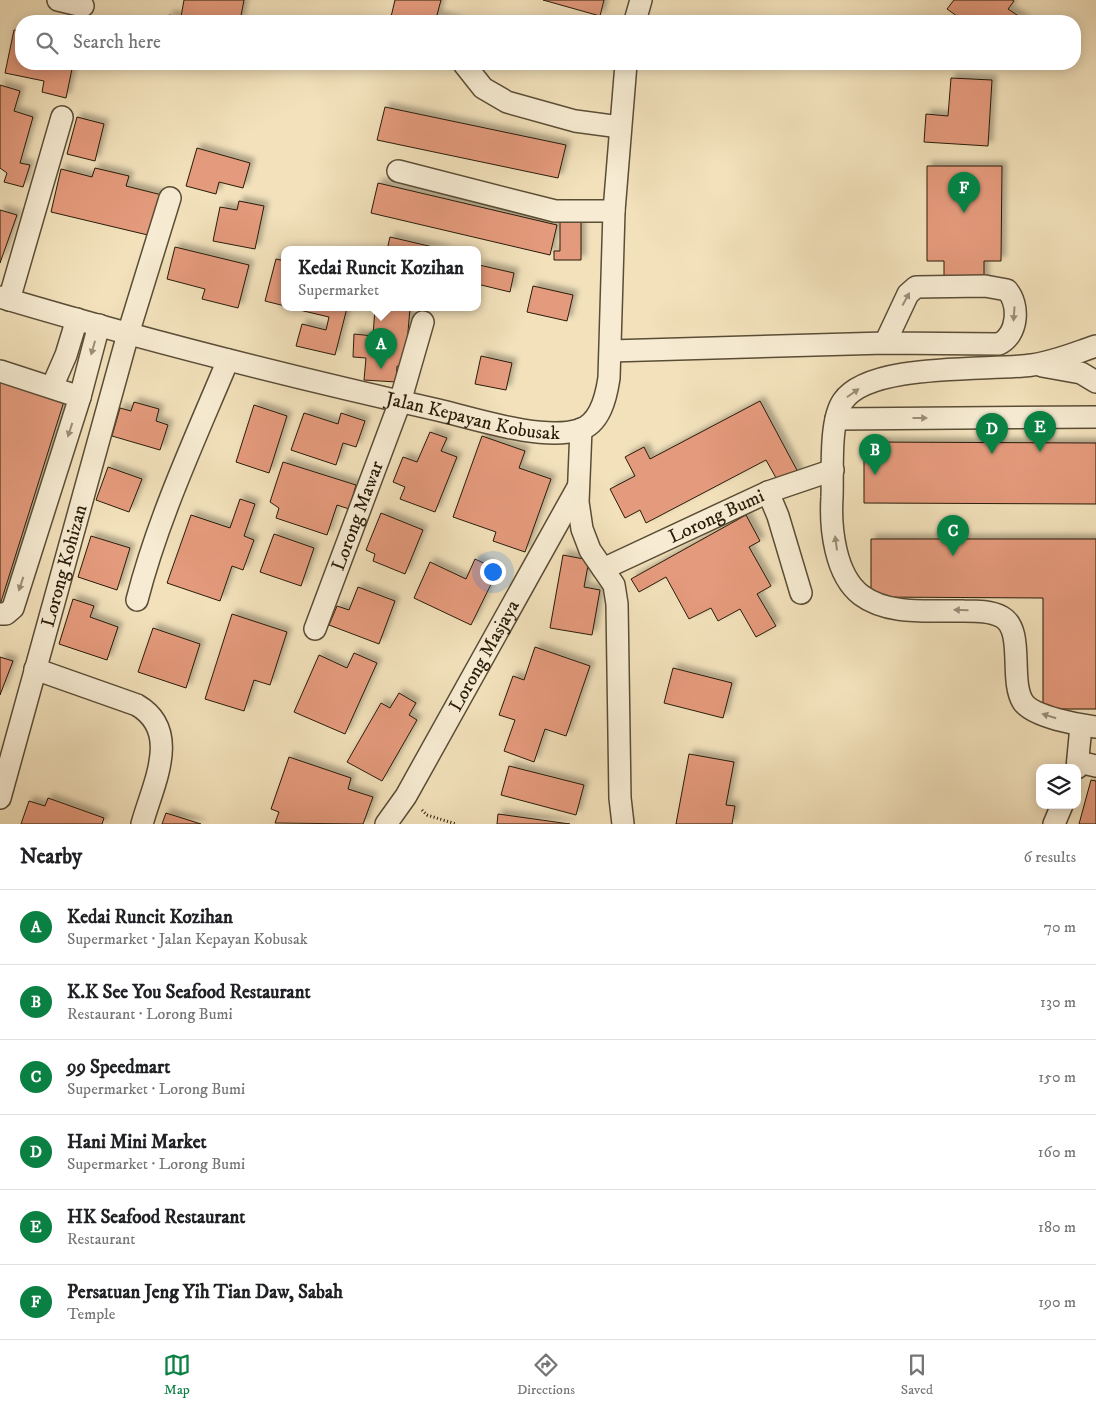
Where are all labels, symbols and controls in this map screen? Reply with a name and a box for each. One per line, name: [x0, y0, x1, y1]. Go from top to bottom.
search box: [15, 15, 1081, 70]
icon: search: [33, 29, 61, 57]
text: Search here: [73, 31, 161, 54]
pin: F: [948, 172, 980, 213]
popup: [281, 246, 481, 311]
text: Kedai Runcit Kozihan: [298, 257, 464, 280]
text: Supermarket: [298, 280, 379, 300]
one-way arrow: [902, 292, 910, 307]
one-way arrow: [1010, 306, 1018, 322]
pin: A: [365, 328, 397, 369]
one-way arrow: [88, 341, 96, 356]
street label: Jalan Kepayan Kobusak: [382, 387, 560, 445]
one-way arrow: [847, 388, 860, 398]
pin: E: [1024, 411, 1056, 452]
pin: D: [976, 413, 1008, 454]
one-way arrow: [912, 414, 928, 422]
one-way arrow: [66, 422, 73, 437]
pin: B: [859, 434, 891, 475]
street label: Lorong Mawar: [326, 458, 388, 574]
street label: Lorong Bumi: [665, 484, 768, 548]
street label: Lorong Kohizan: [36, 502, 92, 629]
pin: C: [937, 515, 969, 556]
one-way arrow: [832, 535, 840, 551]
your location: [480, 559, 506, 585]
one-way arrow: [16, 577, 24, 592]
street label: Lorong Masjaya: [444, 596, 524, 715]
one-way arrow: [953, 606, 969, 614]
one-way arrow: [1041, 711, 1056, 719]
map controls: [1036, 764, 1081, 809]
button: layers: [1036, 764, 1081, 809]
text: Nearby: [20, 844, 82, 870]
text: 6 results: [1023, 847, 1076, 867]
text: Kedai Runcit Kozihan: [67, 906, 233, 929]
text: A: [31, 917, 41, 937]
text: 70 m: [1044, 917, 1076, 937]
text: Supermarket · Jalan Kepayan Kobusak: [67, 929, 308, 949]
text: K.K See You Seafood Restaurant: [67, 981, 311, 1004]
text: B: [31, 992, 41, 1012]
text: 130 m: [1040, 992, 1076, 1012]
text: Restaurant · Lorong Bumi: [67, 1004, 233, 1024]
text: 99 Speedmart: [67, 1056, 170, 1079]
text: C: [31, 1067, 41, 1087]
text: 150 m: [1038, 1067, 1076, 1087]
text: Supermarket · Lorong Bumi: [67, 1079, 245, 1099]
text: Hani Mini Market: [67, 1131, 207, 1154]
text: D: [30, 1142, 42, 1162]
text: 160 m: [1038, 1142, 1076, 1162]
text: Supermarket · Lorong Bumi: [67, 1154, 245, 1174]
text: HK Seafood Restaurant: [67, 1206, 245, 1229]
text: E: [30, 1217, 42, 1237]
text: 180 m: [1038, 1217, 1076, 1237]
text: Restaurant: [67, 1229, 135, 1249]
text: Persatuan Jeng Yih Tian Daw, Sabah: [67, 1281, 343, 1304]
text: F: [31, 1292, 41, 1312]
text: 190 m: [1038, 1292, 1076, 1312]
text: Temple: [67, 1304, 115, 1324]
tab: Map: [163, 1351, 191, 1399]
tab: Directions: [517, 1351, 575, 1399]
tab: Saved: [901, 1351, 933, 1399]

